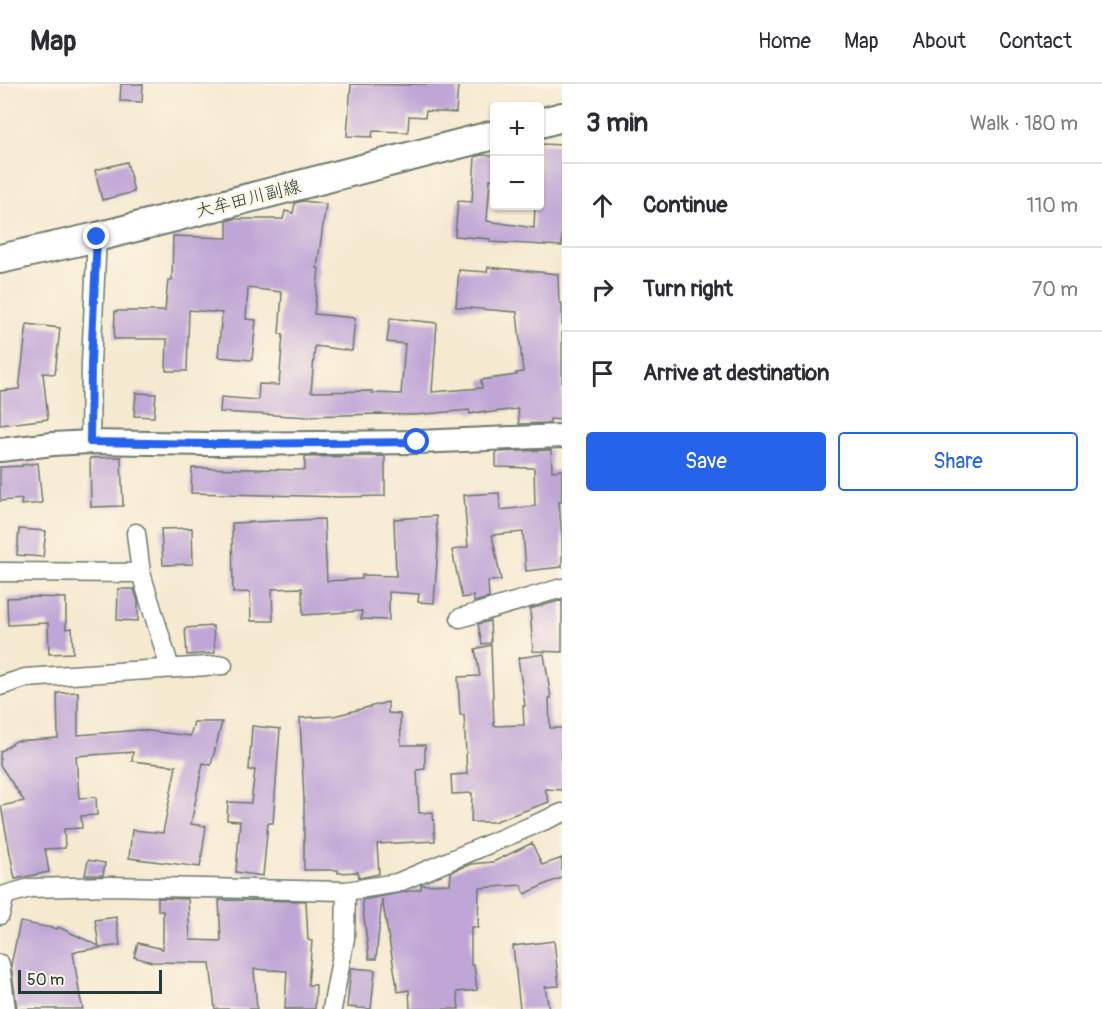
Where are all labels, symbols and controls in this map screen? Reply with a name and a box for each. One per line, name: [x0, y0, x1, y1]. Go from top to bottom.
text: Map: [30, 24, 76, 59]
text: Home: [758, 28, 811, 55]
text: Map: [844, 28, 879, 55]
text: About: [912, 28, 966, 55]
text: Contact: [999, 28, 1072, 55]
map controls: [490, 102, 544, 210]
button: +: [490, 102, 544, 156]
text: 3 min: [586, 107, 648, 139]
text: Walk · 180 m: [970, 111, 1078, 136]
button: −: [490, 156, 544, 210]
street label: 大牟田川副線: [193, 175, 303, 223]
icon: ahead: [586, 189, 619, 222]
text: Continue: [643, 191, 727, 219]
text: 110 m: [1027, 193, 1078, 218]
route end: [83, 223, 109, 249]
icon: right: [586, 273, 619, 306]
text: Turn right: [643, 275, 733, 303]
text: 70 m: [1032, 277, 1078, 302]
icon: arrive: [586, 357, 619, 390]
text: Arrive at destination: [643, 359, 829, 387]
route start: [403, 428, 429, 454]
button: Save: [586, 432, 826, 491]
button: Share: [838, 432, 1078, 491]
scale bar: [18, 967, 162, 994]
text: 50 m: [27, 970, 64, 990]

